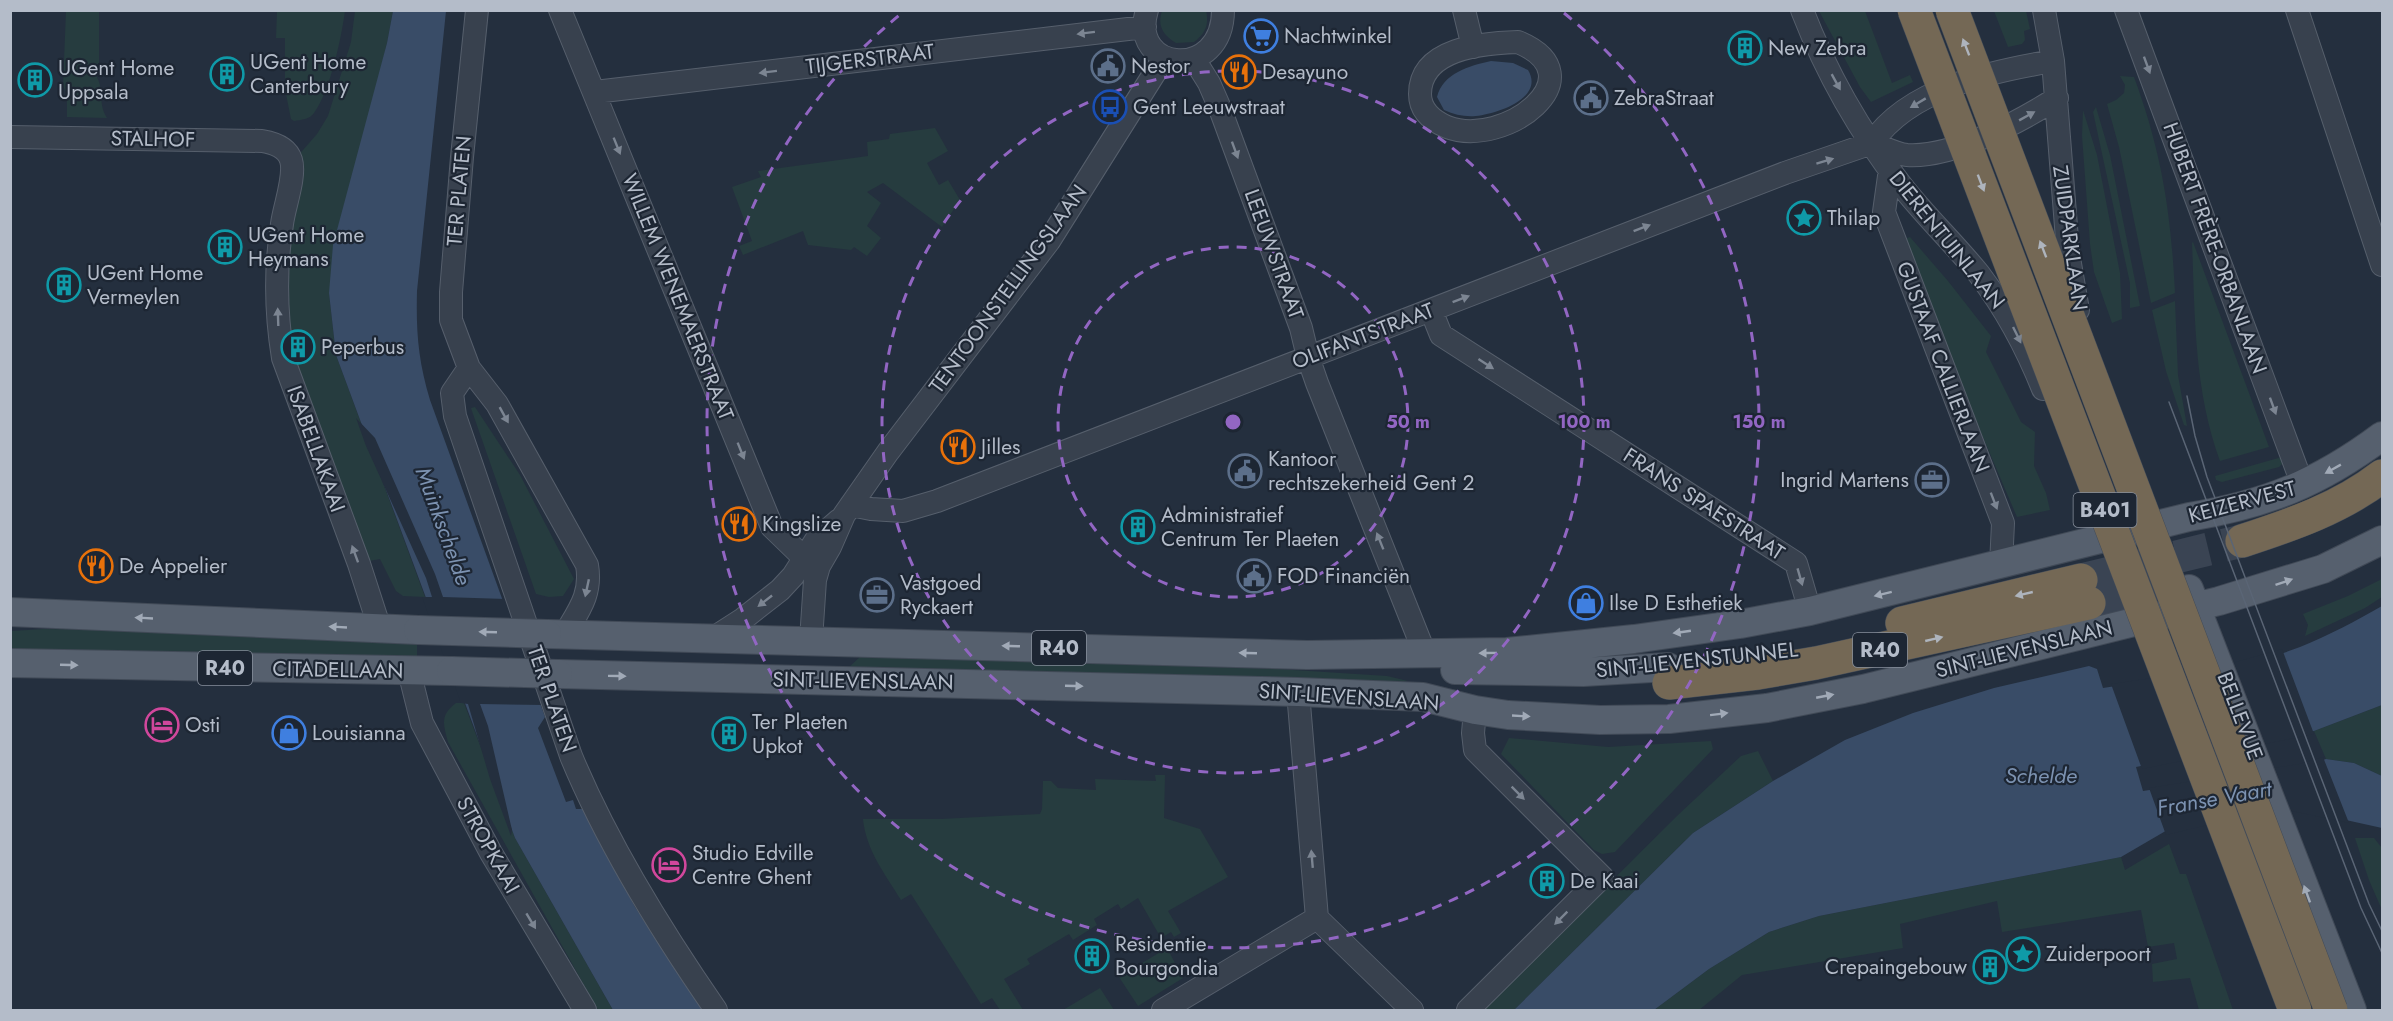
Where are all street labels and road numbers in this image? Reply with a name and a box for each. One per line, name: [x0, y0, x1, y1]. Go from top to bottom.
street label: TIJGERSTRAAT: [804, 36, 936, 82]
street label: HUBERT FRÈRE-ORBANLAAN: [2156, 118, 2274, 378]
street label: STALHOF: [110, 123, 196, 155]
street label: TER PLATEN: [439, 134, 479, 248]
street label: ZUIDPARKLAAN: [2045, 163, 2095, 313]
street label: DIERENTUINLAAN: [1882, 165, 2012, 315]
street label: WILLEM WENEMAERSTRAAT: [615, 169, 741, 425]
street label: TENTOONSTELLINGSLAAN: [922, 178, 1094, 400]
street label: LEEUWSTRAAT: [1237, 185, 1311, 323]
street label: GUSTAAF CALLIERLAAN: [1889, 257, 1997, 477]
street label: OLIFANTSTRAAT: [1288, 295, 1439, 377]
street label: ISABELLAKAAI: [279, 382, 353, 516]
street label: FRANS SPAESTRAAT: [1617, 441, 1791, 568]
street label: KEIZERVEST: [2185, 473, 2299, 531]
road number: B401: [2074, 493, 2136, 527]
street label: SINT-LIEVENSLAAN: [1932, 613, 2116, 685]
road number: R40: [1032, 631, 1086, 665]
road number: R40: [1853, 633, 1907, 667]
street label: SINT-LIEVENSTUNNEL: [1595, 634, 1800, 686]
street label: TER PLATEN: [520, 642, 584, 756]
road number: R40: [198, 651, 252, 685]
street label: CITADELLAAN: [272, 654, 404, 686]
street label: SINT-LIEVENSLAAN: [772, 664, 954, 698]
street label: BELLEVUE: [2209, 668, 2271, 764]
street label: SINT-LIEVENSLAAN: [1258, 676, 1440, 718]
street label: STROPKAAI: [449, 791, 527, 899]

